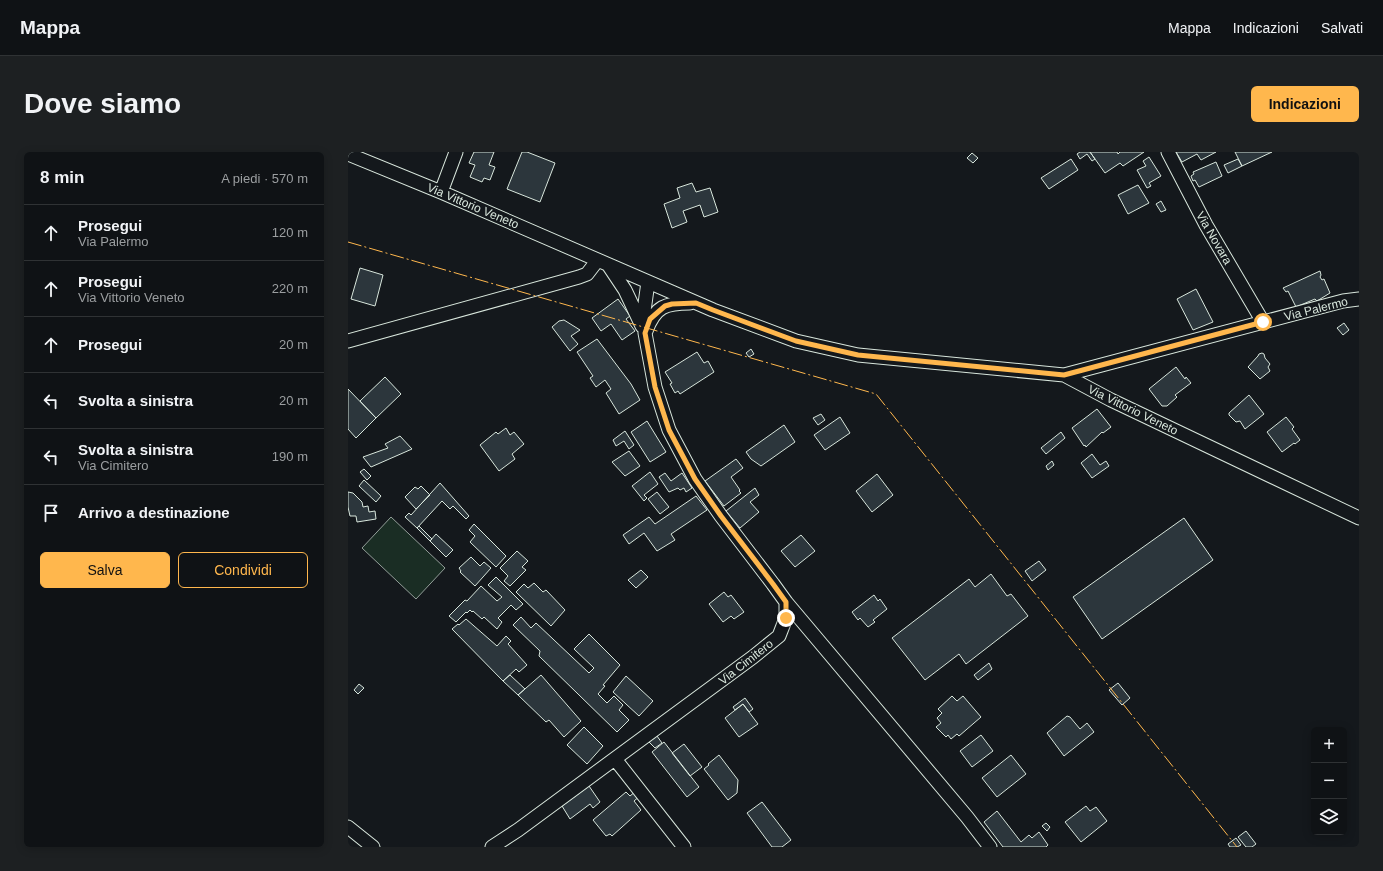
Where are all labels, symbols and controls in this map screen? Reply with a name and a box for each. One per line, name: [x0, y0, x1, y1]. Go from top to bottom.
text: Mappa: [20, 17, 80, 38]
text: Mappa: [1168, 20, 1211, 36]
text: Indicazioni: [1233, 20, 1299, 36]
text: Salvati: [1321, 20, 1363, 36]
button: Indicazioni: [1251, 86, 1359, 122]
text: Dove siamo: [24, 88, 181, 119]
text: 8 min: [40, 168, 84, 187]
text: A piedi · 570 m: [221, 171, 308, 186]
street label: Via Vittorio Veneto: [425, 180, 521, 232]
street label: Via Novara: [1193, 209, 1235, 267]
text: Prosegui: [78, 217, 142, 234]
icon: ahead: [40, 222, 62, 244]
text: 120 m: [272, 225, 308, 240]
text: Via Palermo: [78, 234, 149, 249]
text: Prosegui: [78, 273, 142, 290]
icon: ahead: [40, 278, 62, 300]
text: 220 m: [272, 281, 308, 296]
text: Via Vittorio Veneto: [78, 290, 185, 305]
street label: Via Palermo: [1283, 294, 1350, 324]
route start: [1254, 313, 1272, 331]
icon: ahead: [40, 334, 62, 356]
text: Prosegui: [78, 336, 142, 353]
text: 20 m: [279, 337, 308, 352]
street label: Via Vittorio Veneto: [1086, 382, 1181, 438]
icon: left: [40, 390, 62, 412]
text: Svolta a sinistra: [78, 392, 193, 409]
text: 20 m: [279, 393, 308, 408]
text: Svolta a sinistra: [78, 441, 193, 458]
icon: left: [40, 446, 62, 468]
text: 190 m: [272, 449, 308, 464]
text: Via Cimitero: [78, 458, 149, 473]
icon: arrive: [40, 502, 62, 524]
text: Arrivo a destinazione: [78, 504, 230, 521]
button: Salva: [40, 552, 170, 588]
button: Condividi: [178, 552, 308, 588]
route end: [777, 609, 795, 627]
street label: Via Cimitero: [716, 636, 776, 688]
map controls: [1311, 727, 1347, 835]
button: +: [1311, 727, 1347, 763]
button: −: [1311, 763, 1347, 799]
button: layers: [1311, 799, 1347, 835]

